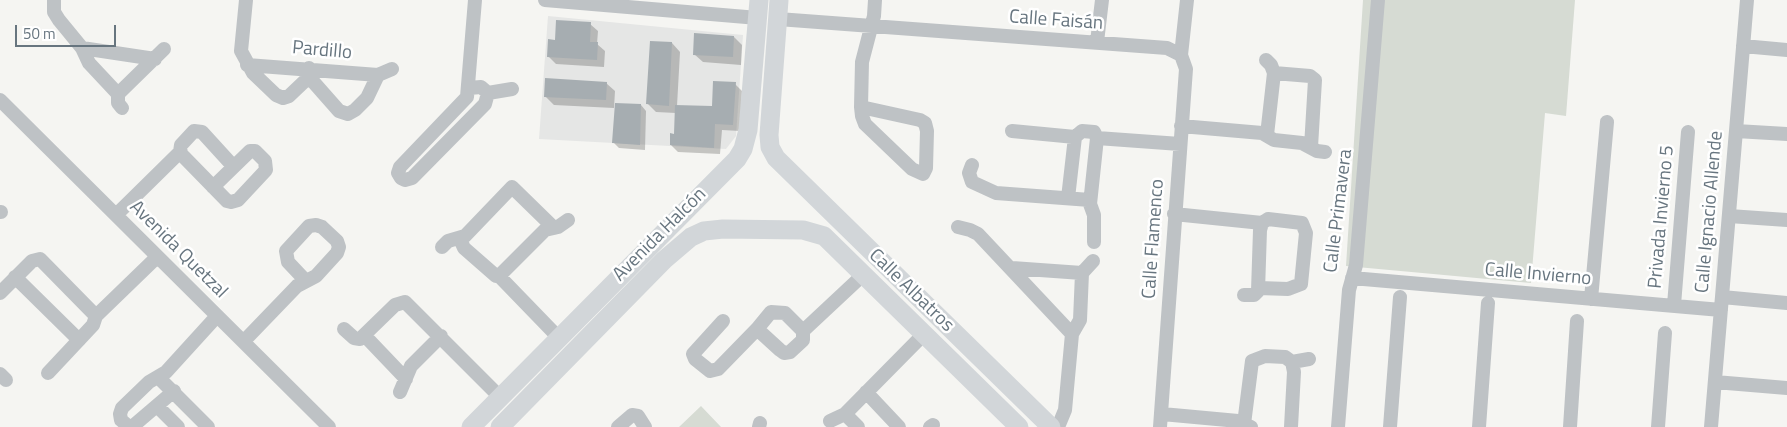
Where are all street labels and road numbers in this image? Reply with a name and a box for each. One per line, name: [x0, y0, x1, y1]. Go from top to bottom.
street label: Calle Faisán: [1008, 6, 1104, 36]
street label: Pardillo: [291, 37, 353, 65]
street label: Calle Ignacio Allende: [1692, 130, 1728, 294]
street label: Privada Invierno 5: [1644, 144, 1680, 290]
street label: Calle Primavera: [1320, 148, 1358, 274]
street label: Calle Flamenco: [1138, 178, 1170, 300]
street label: Avenida Halcón: [609, 184, 711, 286]
street label: Avenida Quetzal: [124, 196, 232, 304]
street label: Calle Albatros: [864, 245, 958, 337]
street label: Calle Invierno: [1484, 259, 1592, 291]

